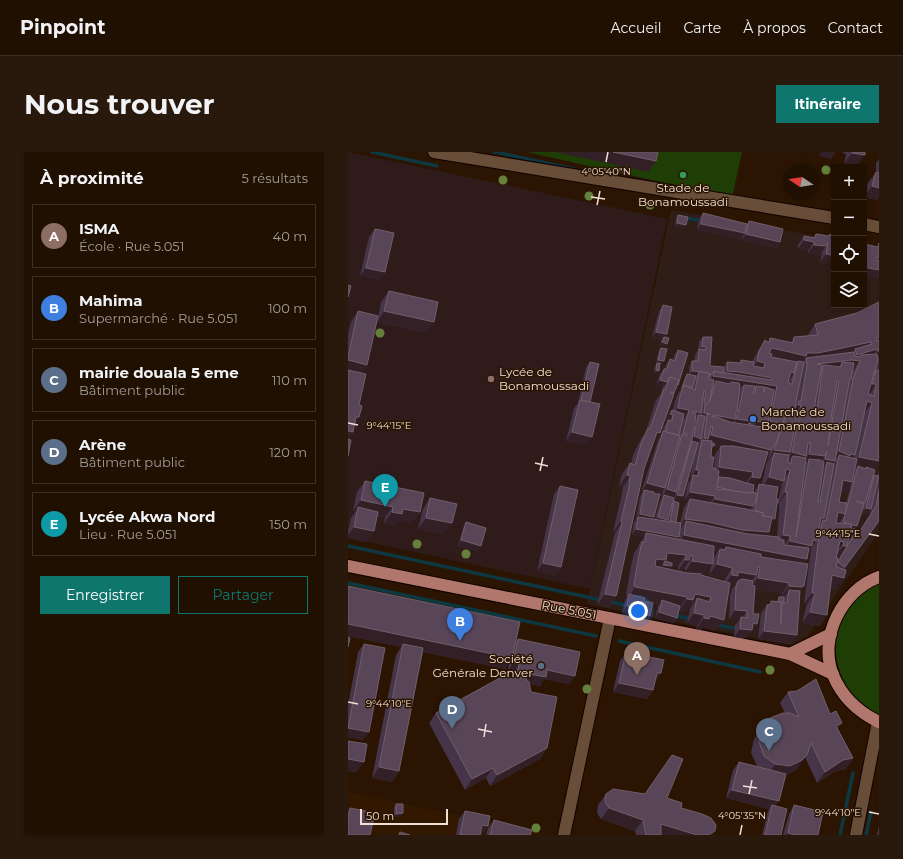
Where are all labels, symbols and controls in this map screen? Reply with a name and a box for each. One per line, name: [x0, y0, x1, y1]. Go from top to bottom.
text: Pinpoint: [20, 16, 105, 39]
text: Accueil: [611, 19, 662, 37]
text: Carte: [684, 19, 721, 37]
text: À propos: [743, 19, 806, 37]
text: Contact: [828, 19, 883, 37]
button: Itinéraire: [776, 85, 879, 123]
text: Nous trouver: [24, 87, 215, 121]
north arrow: [783, 164, 819, 200]
map controls: [831, 164, 867, 308]
button: +: [831, 164, 867, 200]
text: 4°05'40"N: [581, 165, 631, 178]
text: À proximité: [40, 168, 144, 188]
text: 5 résultats: [242, 170, 308, 186]
marker: Stade de Bonamoussadi: [678, 170, 688, 180]
place label: Stade de Bonamoussadi: [638, 180, 728, 209]
button: −: [831, 200, 867, 236]
text: ISMA: [79, 219, 119, 238]
text: A: [49, 228, 59, 244]
text: 40 m: [273, 228, 307, 244]
button: locate: [831, 236, 867, 272]
text: École · Rue 5.051: [79, 238, 184, 254]
button: layers: [831, 272, 867, 308]
text: Mahima: [79, 291, 142, 310]
text: B: [49, 300, 59, 316]
text: 100 m: [268, 300, 307, 316]
text: Supermarché · Rue 5.051: [79, 310, 238, 326]
text: mairie douala 5 eme: [79, 363, 239, 382]
place label: Lycée de Bonamoussadi: [499, 364, 589, 393]
text: C: [49, 372, 59, 388]
text: 110 m: [272, 372, 307, 388]
marker: Lycée de Bonamoussadi: [486, 374, 496, 384]
text: Bâtiment public: [79, 382, 185, 398]
place label: Marché de Bonamoussadi: [761, 404, 851, 433]
marker: Marché de Bonamoussadi: [748, 414, 758, 424]
text: 9°44'15"E: [366, 419, 412, 432]
text: Arène: [79, 435, 126, 454]
text: D: [49, 444, 59, 460]
text: 120 m: [269, 444, 307, 460]
text: Bâtiment public: [79, 454, 185, 470]
pin: E: [372, 474, 398, 507]
text: Lycée Akwa Nord: [79, 507, 215, 526]
text: E: [50, 516, 58, 532]
text: 150 m: [269, 516, 307, 532]
text: Lieu · Rue 5.051: [79, 526, 177, 542]
text: 9°44'15"E: [815, 527, 861, 540]
button: Enregistrer: [40, 576, 170, 614]
button: Partager: [178, 576, 308, 614]
street label: Rue 5.051: [540, 597, 598, 622]
your location: [628, 601, 648, 621]
pin: B: [447, 608, 473, 641]
pin: A: [624, 642, 650, 675]
place label: Société Générale Denver: [433, 651, 533, 680]
marker: Société Générale Denver: [536, 661, 546, 671]
pin: D: [439, 696, 465, 729]
text: 9°44'10"E: [366, 697, 412, 710]
pin: C: [756, 718, 782, 751]
text: 9°44'10"E: [815, 806, 861, 819]
scale bar: [360, 807, 448, 826]
text: 50 m: [366, 809, 394, 823]
text: 4°05'35"N: [718, 809, 766, 822]

